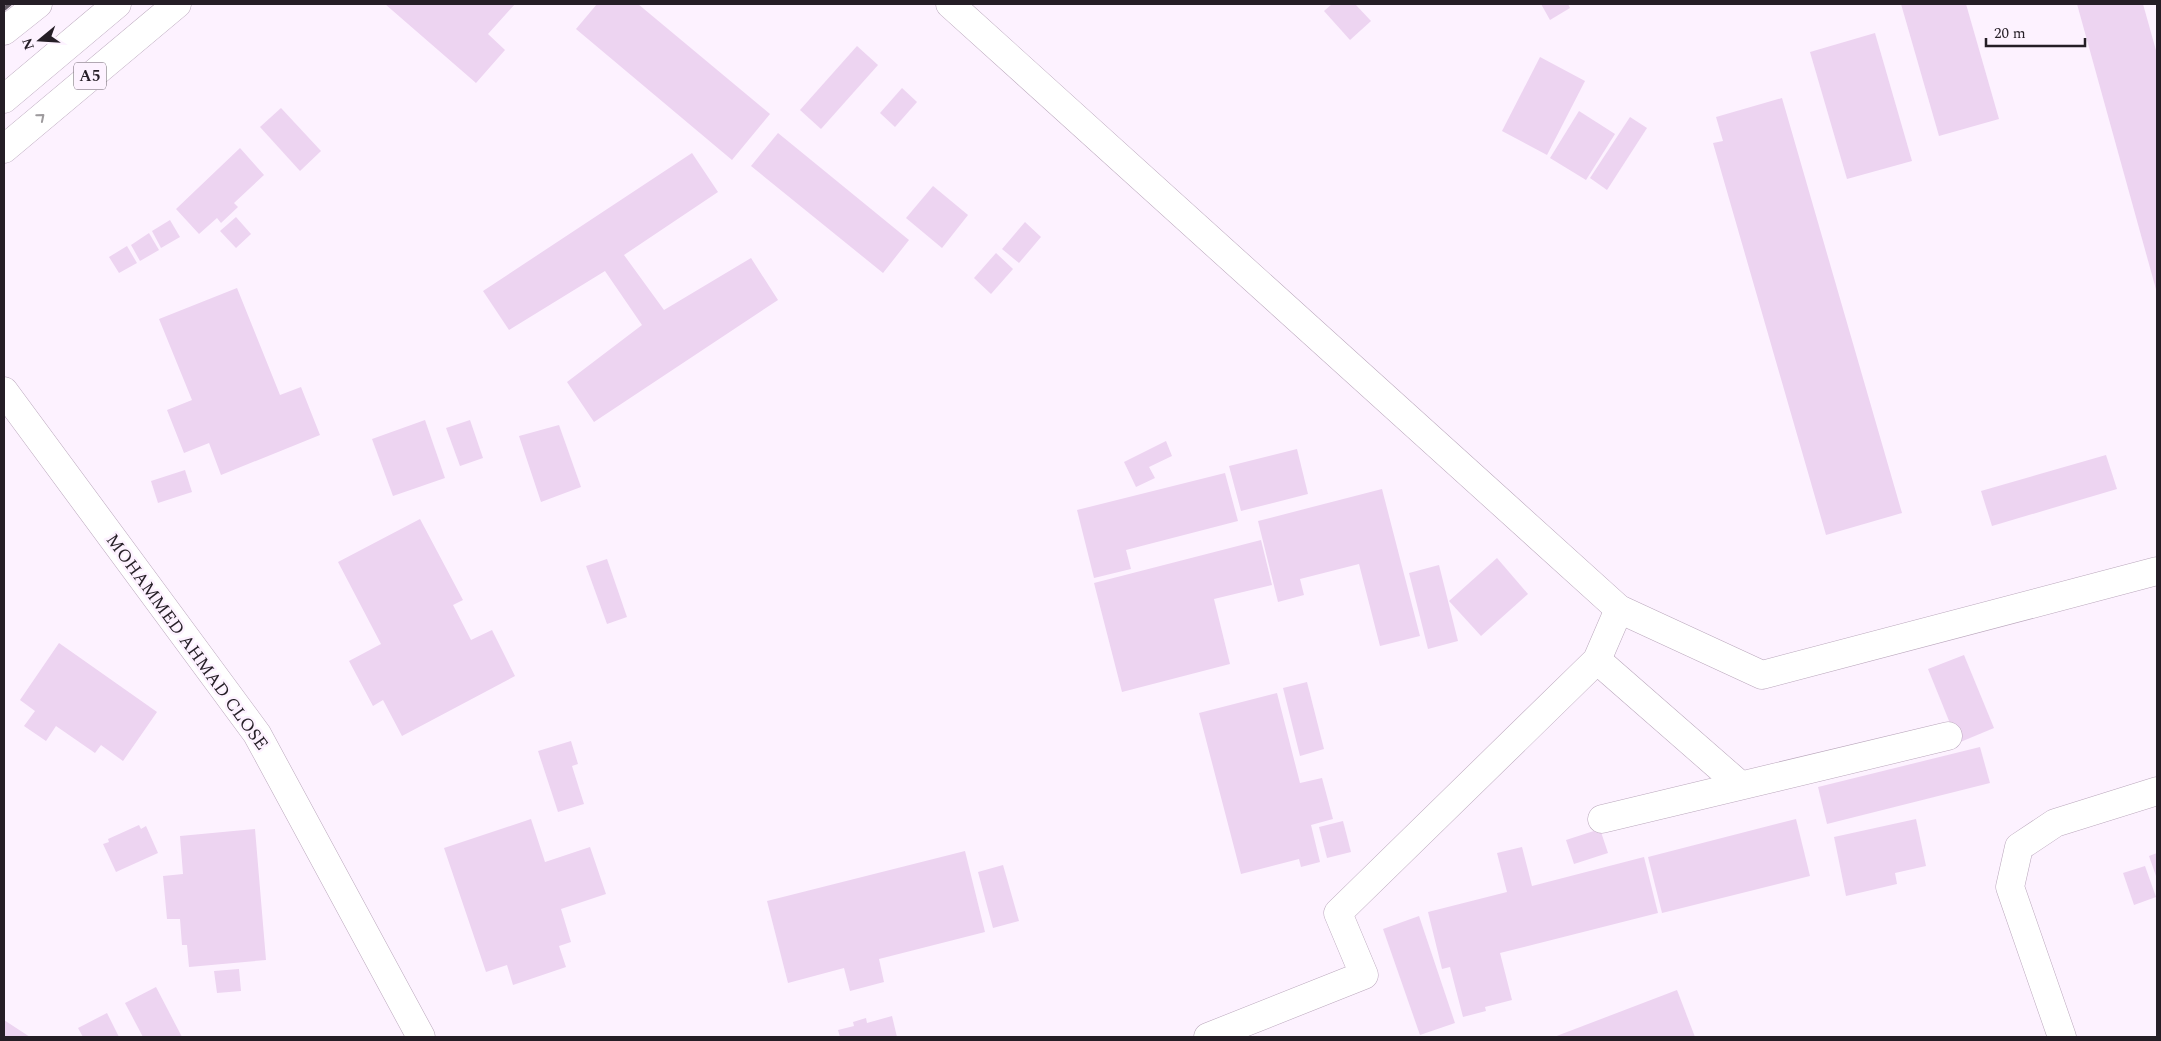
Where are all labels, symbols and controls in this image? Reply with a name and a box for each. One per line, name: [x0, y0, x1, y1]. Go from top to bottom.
north arrow: [15, 15, 65, 65]
scale bar: [1986, 15, 2085, 47]
text: 20 m: [1994, 22, 2026, 45]
text: N: [16, 35, 40, 53]
road number: A5: [74, 62, 106, 90]
one-way arrow: [35, 115, 44, 123]
street label: MOHAMMED AHMAD CLOSE: [99, 528, 275, 756]

